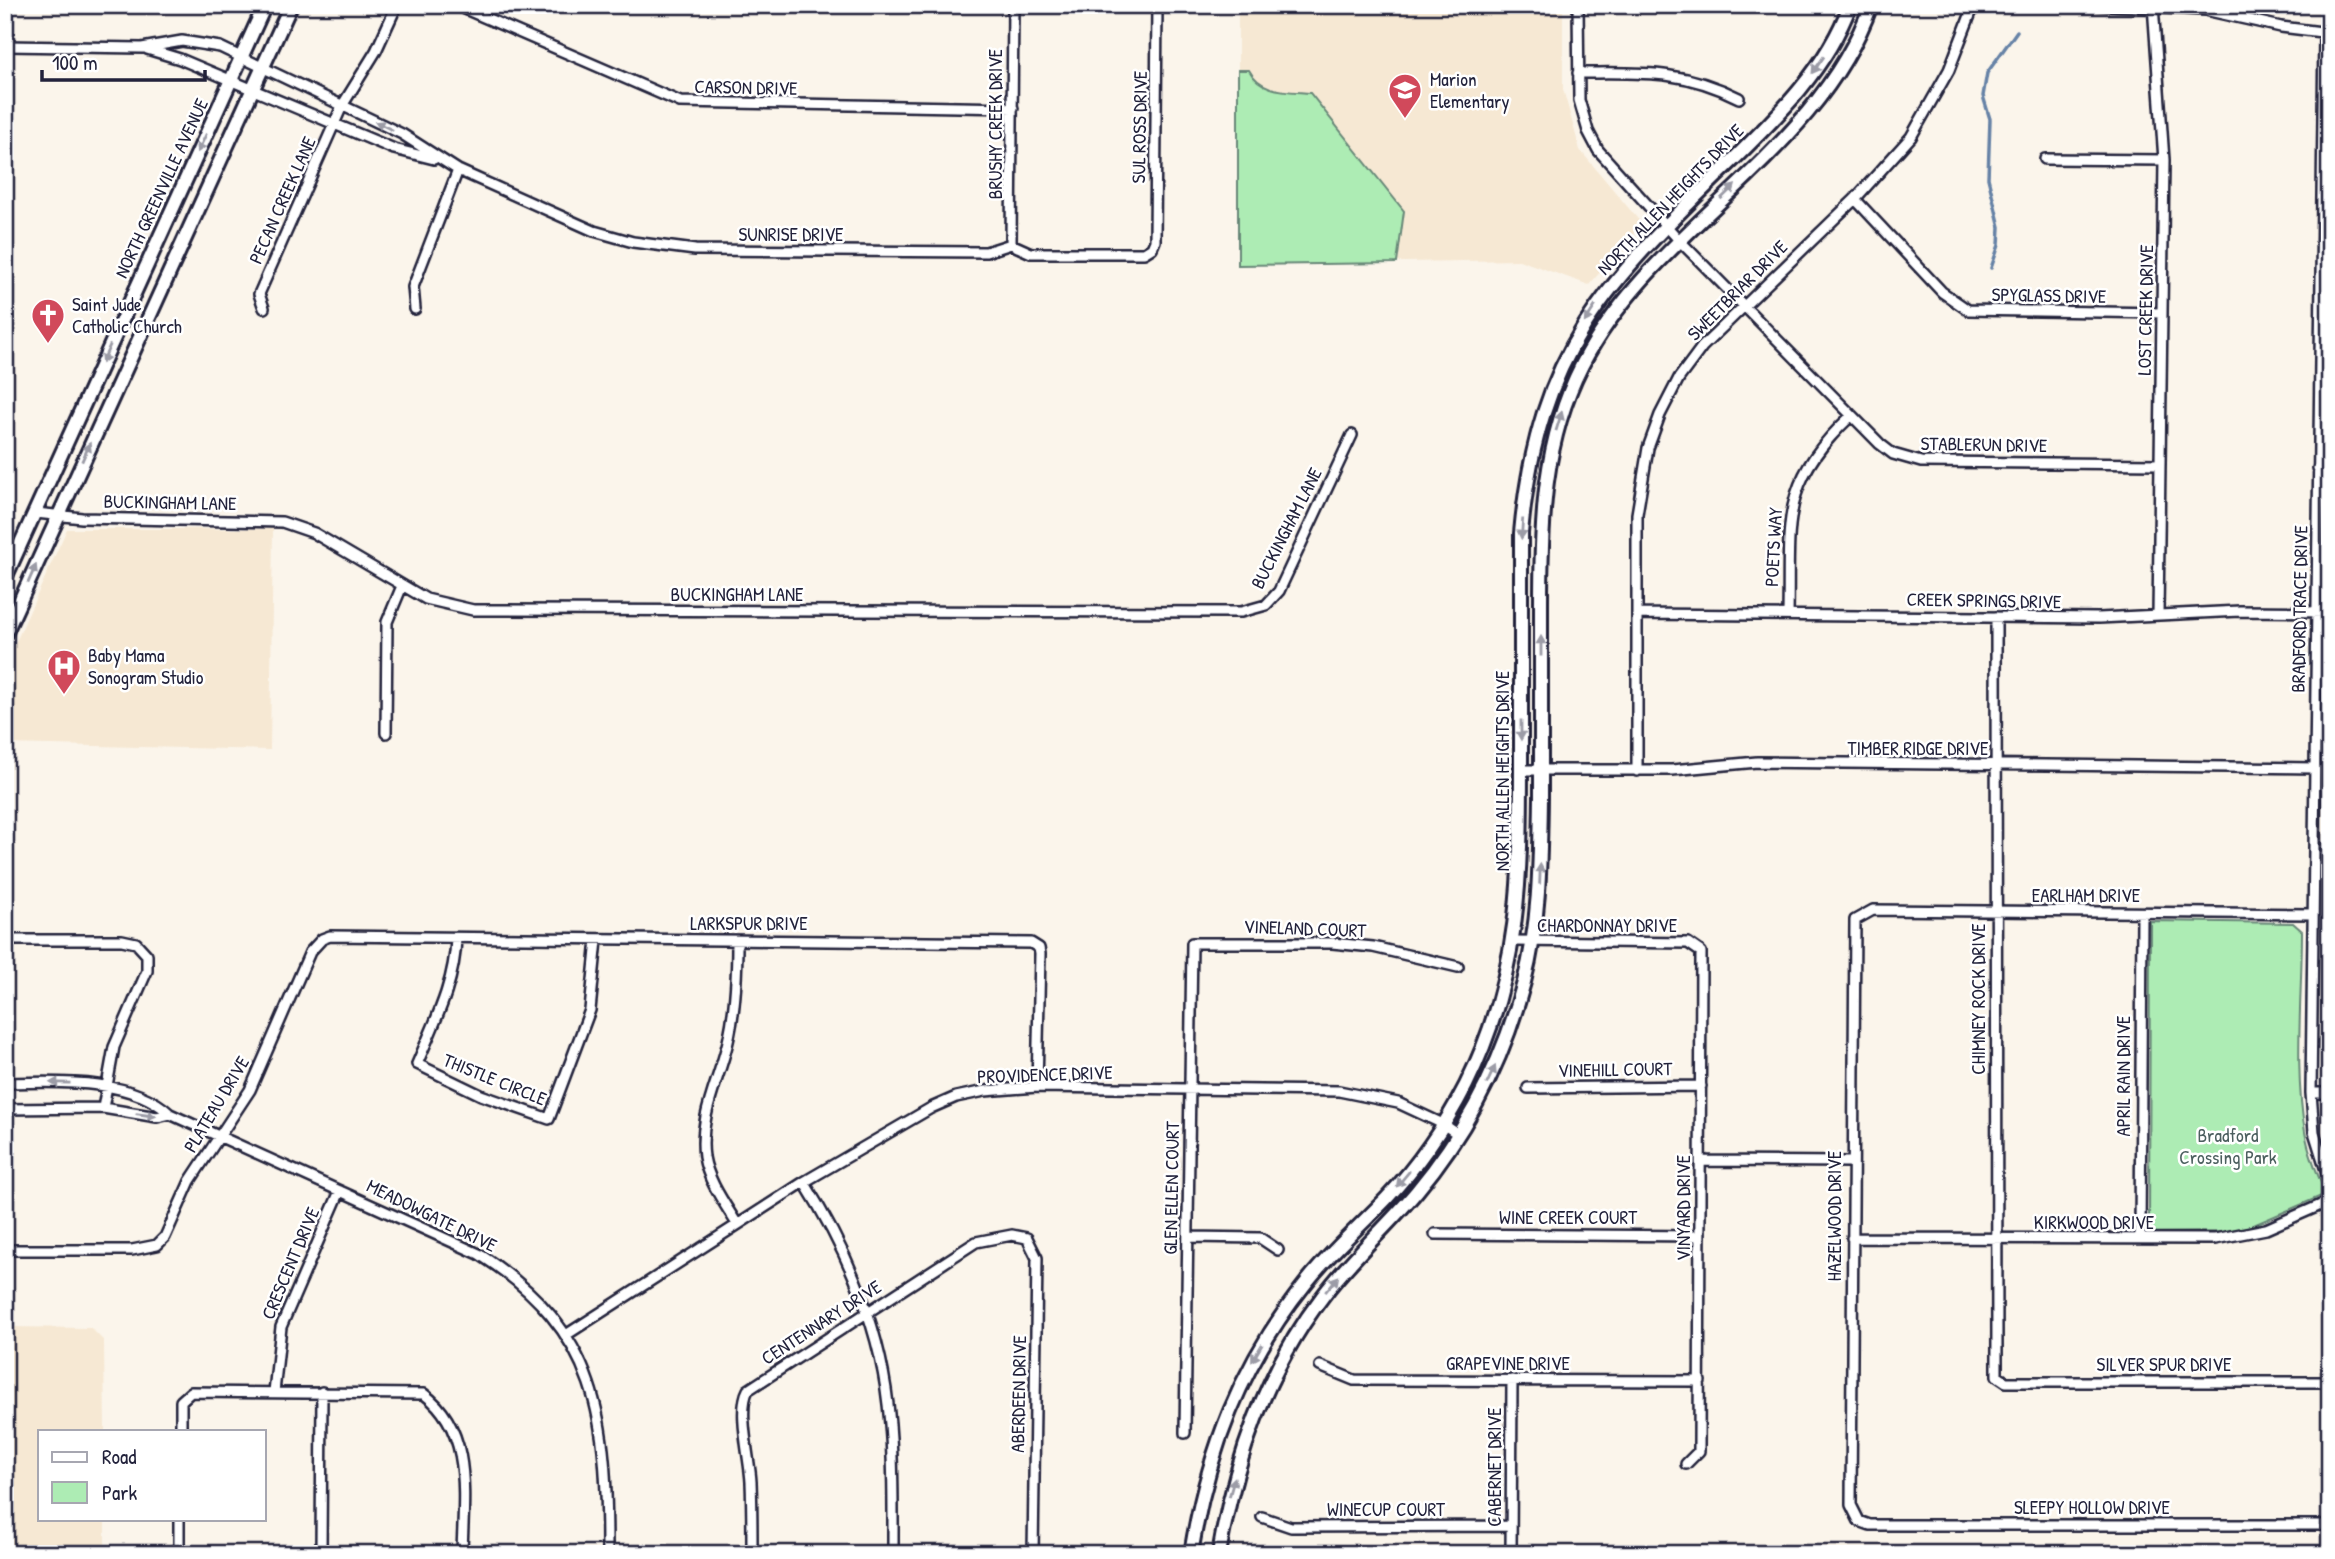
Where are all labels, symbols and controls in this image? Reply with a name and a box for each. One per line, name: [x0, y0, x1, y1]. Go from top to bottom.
scale bar: [42, 38, 205, 82]
text: 100 m: [52, 48, 98, 77]
street label: BRUSHY CREEK DRIVE: [982, 48, 1008, 199]
one-way arrow: [1811, 56, 1825, 74]
place label: Marion Elementary: [1430, 66, 1509, 114]
street label: SUL ROSS DRIVE: [1125, 70, 1153, 184]
school or university icon: Marion Elementary: [1386, 71, 1424, 120]
street label: CARSON DRIVE: [694, 73, 798, 101]
street label: NORTH GREENVILLE AVENUE: [108, 93, 214, 282]
street label: NORTH ALLEN HEIGHTS DRIVE: [1591, 117, 1749, 280]
one-way arrow: [374, 120, 394, 132]
street label: PECAN CREEK LANE: [242, 132, 322, 268]
one-way arrow: [197, 133, 208, 153]
one-way arrow: [1719, 185, 1736, 201]
street label: SUNRISE DRIVE: [738, 221, 844, 247]
street label: SWEETBRIAR DRIVE: [1681, 234, 1793, 346]
street label: LOST CREEK DRIVE: [2131, 244, 2159, 376]
street label: SPYGLASS DRIVE: [1991, 281, 2107, 309]
place label: Saint Jude Catholic Church: [72, 291, 182, 339]
church icon: Saint Jude Catholic Church: [29, 296, 67, 345]
one-way arrow: [1584, 305, 1597, 324]
one-way arrow: [100, 344, 112, 364]
one-way arrow: [1555, 410, 1565, 431]
street label: STABLERUN DRIVE: [1920, 430, 2048, 458]
one-way arrow: [81, 442, 92, 463]
street label: BUCKINGHAM LANE: [1244, 462, 1328, 593]
street label: BUCKINGHAM LANE: [103, 488, 237, 516]
street label: POETS WAY: [1758, 506, 1788, 587]
one-way arrow: [1516, 518, 1527, 540]
street label: BRADFORD TRACE DRIVE: [2285, 524, 2313, 693]
one-way arrow: [26, 564, 38, 584]
street label: BUCKINGHAM LANE: [671, 581, 804, 607]
street label: CREEK SPRINGS DRIVE: [1906, 586, 2062, 614]
one-way arrow: [1535, 635, 1547, 657]
place label: Baby Mama Sonogram Studio: [88, 642, 204, 690]
hospital icon: Baby Mama Sonogram Studio: [45, 647, 83, 696]
street label: NORTH ALLEN HEIGHTS DRIVE: [1489, 670, 1515, 871]
one-way arrow: [1515, 719, 1527, 741]
street label: TIMBER RIDGE DRIVE: [1848, 735, 1989, 761]
one-way arrow: [1534, 863, 1545, 885]
street label: EARLHAM DRIVE: [2032, 882, 2141, 908]
street label: LARKSPUR DRIVE: [690, 910, 808, 936]
street label: CHARDONNAY DRIVE: [1537, 912, 1678, 938]
street label: VINELAND COURT: [1243, 913, 1368, 943]
street label: CHIMNEY ROCK DRIVE: [1965, 923, 1991, 1075]
street label: APRIL RAIN DRIVE: [2110, 1015, 2136, 1136]
street label: THISTLE CIRCLE: [440, 1047, 551, 1112]
street label: PLATEAU DRIVE: [177, 1050, 255, 1157]
street label: VINEHILL COURT: [1558, 1055, 1674, 1083]
street label: PROVIDENCE DRIVE: [977, 1059, 1114, 1089]
one-way arrow: [1485, 1065, 1496, 1085]
one-way arrow: [49, 1077, 71, 1089]
one-way arrow: [136, 1109, 158, 1120]
street label: GLEN ELLEN COURT: [1157, 1120, 1185, 1255]
park label: Bradford Crossing Park: [2179, 1122, 2277, 1170]
street label: HAZELWOOD DRIVE: [1821, 1150, 1847, 1281]
street label: VINYARD DRIVE: [1670, 1154, 1696, 1261]
one-way arrow: [1396, 1171, 1411, 1188]
street label: MEADOWGATE DRIVE: [363, 1172, 502, 1258]
street label: CRESCENT DRIVE: [255, 1202, 326, 1323]
street label: WINE CREEK COURT: [1499, 1204, 1638, 1230]
street label: KIRKWOOD DRIVE: [2034, 1209, 2155, 1235]
street label: CENTENNARY DRIVE: [756, 1273, 887, 1371]
one-way arrow: [1324, 1276, 1339, 1293]
street label: ABERDEEN DRIVE: [1004, 1334, 1032, 1453]
one-way arrow: [1251, 1343, 1264, 1362]
street label: GRAPEVINE DRIVE: [1446, 1350, 1570, 1376]
street label: SILVER SPUR DRIVE: [2097, 1351, 2232, 1377]
street label: CABERNET DRIVE: [1481, 1407, 1507, 1527]
legend: [38, 1430, 266, 1520]
text: Road: [102, 1442, 136, 1471]
one-way arrow: [1228, 1476, 1238, 1497]
text: Park: [102, 1478, 137, 1507]
street label: SLEEPY HOLLOW DRIVE: [2014, 1494, 2171, 1520]
street label: WINECUP COURT: [1327, 1496, 1446, 1522]

